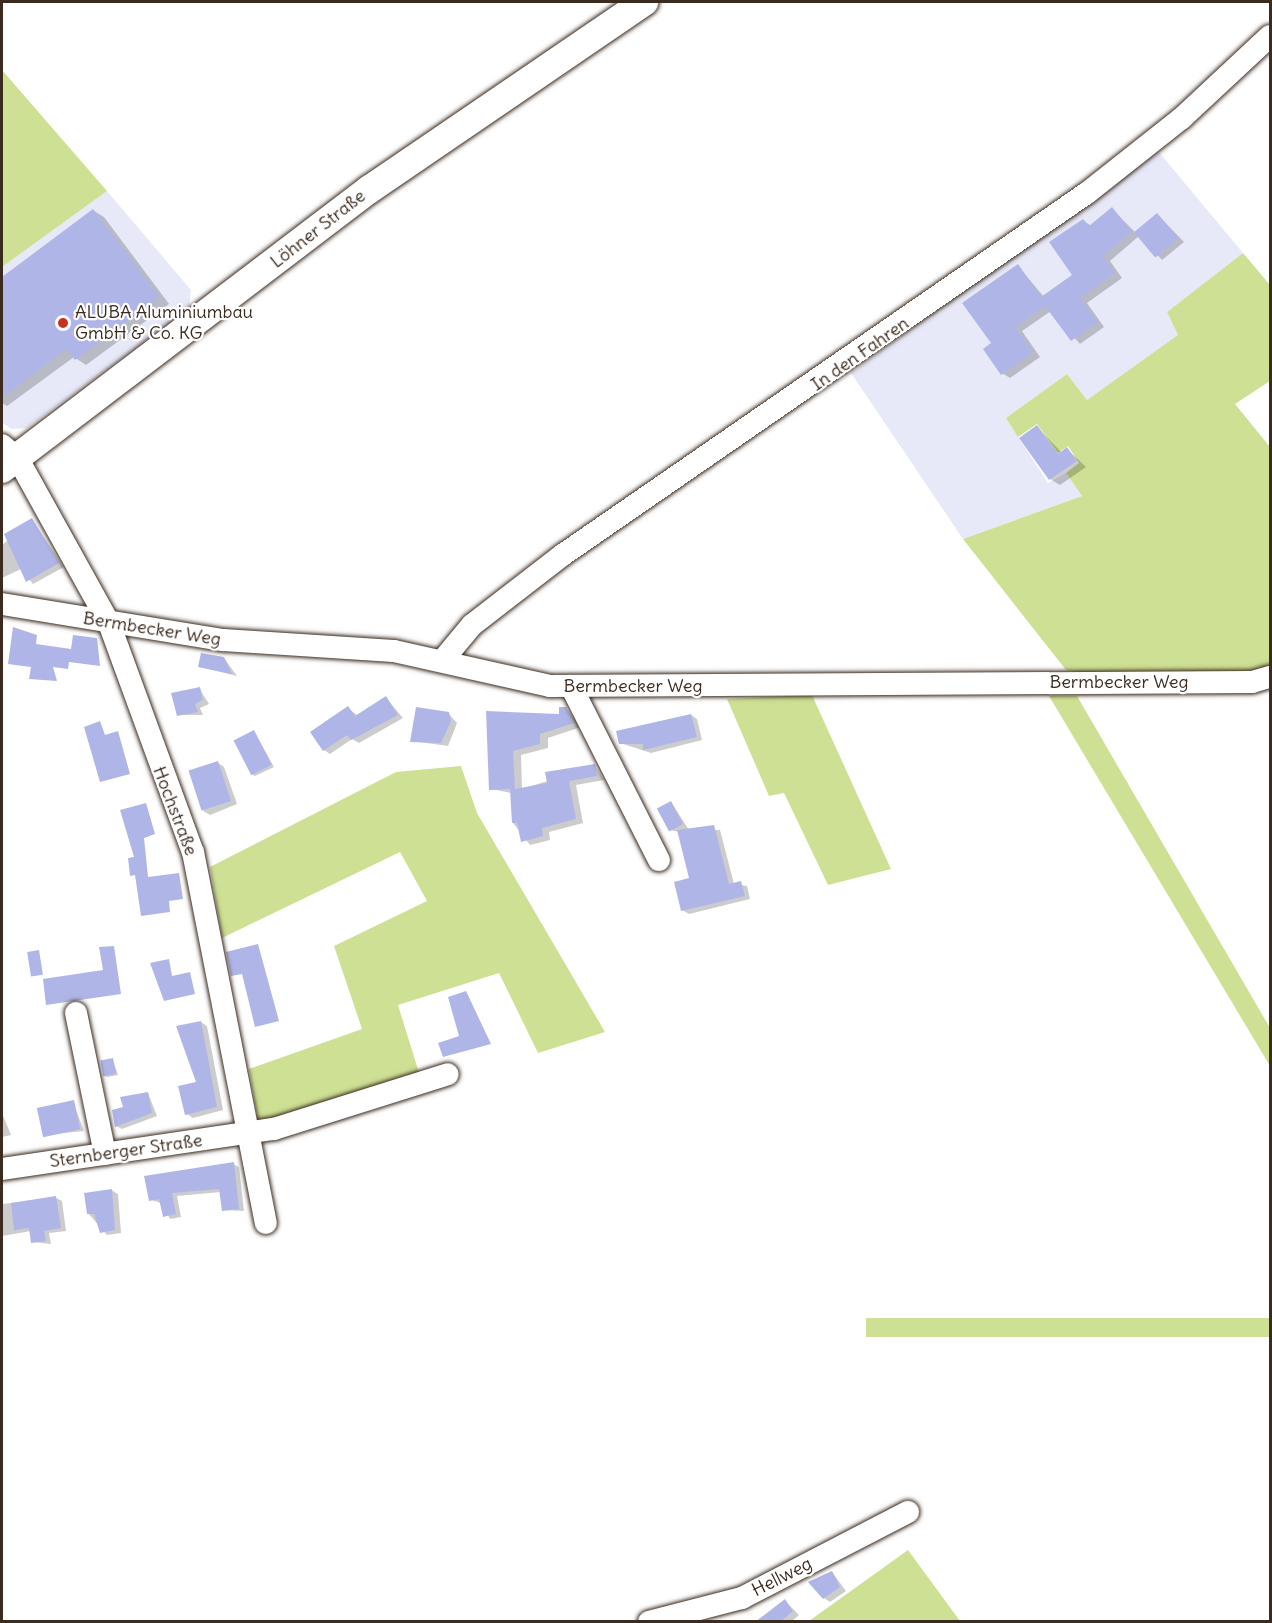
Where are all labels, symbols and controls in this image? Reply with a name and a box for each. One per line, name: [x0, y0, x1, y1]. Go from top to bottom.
street label: Löhner Straße: [266, 185, 370, 273]
place label: ALUBA Aluminiumbau GmbH & Co. KG: [75, 302, 253, 344]
street label: In den Fahren: [807, 312, 913, 396]
marker: ALUBA Aluminiumbau GmbH & Co. KG: [56, 316, 70, 330]
street label: Bermbecker Weg: [82, 607, 222, 651]
street label: Bermbecker Weg: [1049, 671, 1189, 693]
street label: Bermbecker Weg: [563, 675, 703, 697]
street label: Hochstraße: [148, 763, 202, 859]
street label: Sternberger Straße: [48, 1130, 204, 1172]
street label: Hellweg: [748, 1553, 816, 1601]

